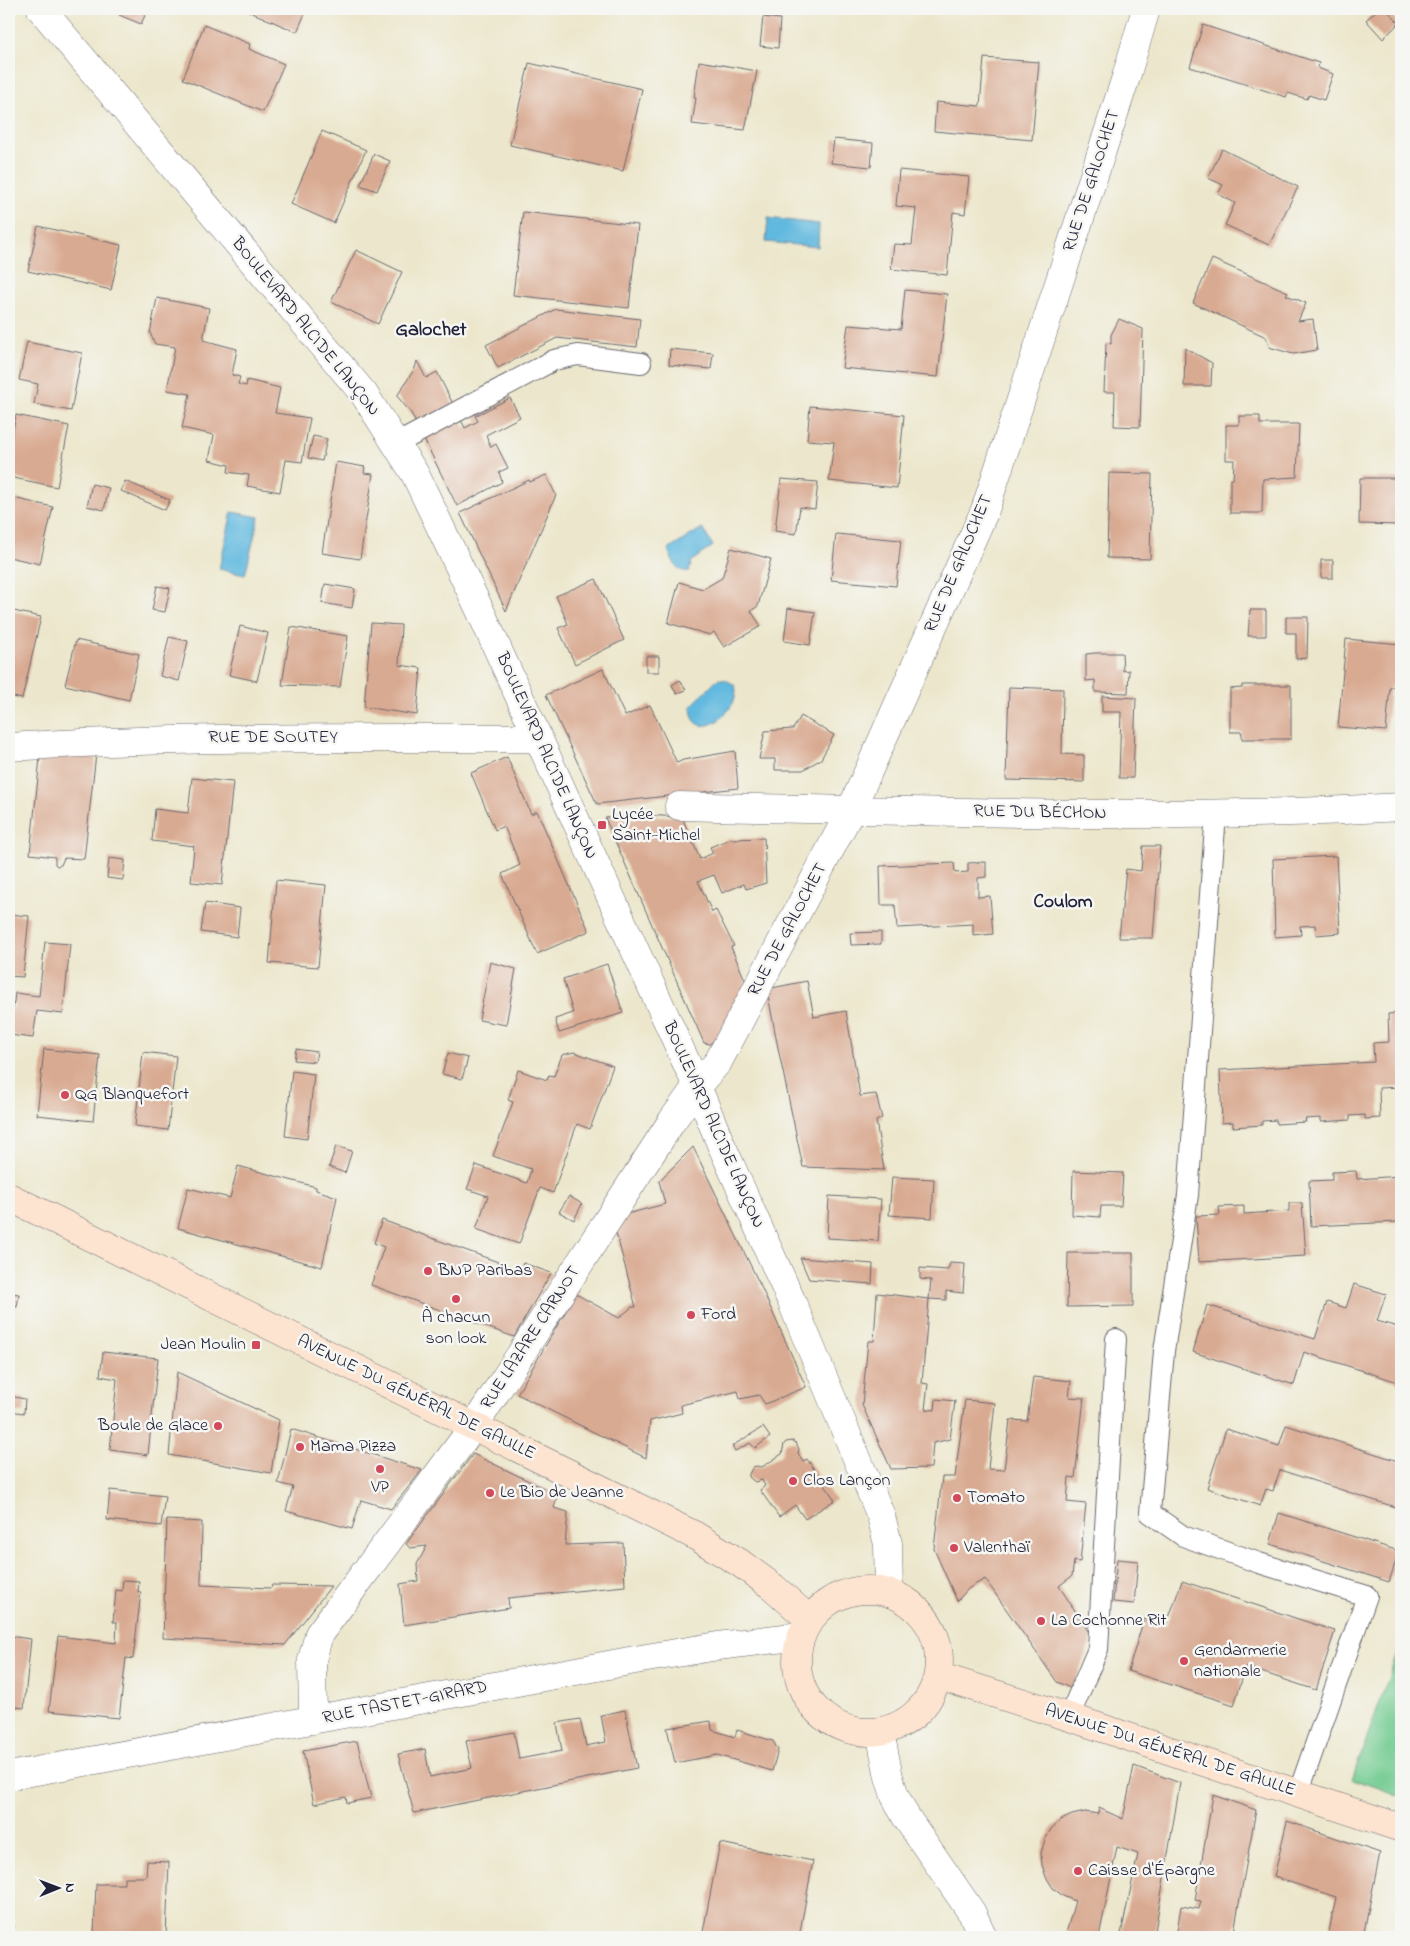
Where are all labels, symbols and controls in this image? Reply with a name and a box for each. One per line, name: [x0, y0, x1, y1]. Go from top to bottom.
street label: RUE DE GALOCHET: [1057, 107, 1127, 255]
street label: BOULEVARD ALCIDE LANÇON: [224, 231, 386, 422]
district label: Galochet: [395, 316, 467, 345]
street label: RUE DE GALOCHET: [918, 491, 1000, 637]
street label: BOULEVARD ALCIDE LANÇON: [488, 648, 603, 864]
street label: RUE DE SOUTEY: [208, 725, 339, 751]
street label: RUE DU BÉCHON: [973, 799, 1107, 827]
place label: Lycée Saint-Michel: [612, 802, 700, 849]
marker: Lycée Saint-Michel: [596, 819, 608, 831]
street label: RUE DE GALOCHET: [742, 859, 834, 1001]
district label: Coulom: [1034, 889, 1093, 916]
street label: BOULEVARD ALCIDE LANÇON: [655, 1017, 770, 1233]
place label: QG Blanquefort: [75, 1082, 189, 1108]
marker: QG Blanquefort: [59, 1089, 71, 1101]
place label: BNP Paribas: [437, 1258, 532, 1284]
street label: RUE LAZARE CARNOT: [475, 1261, 587, 1415]
marker: BNP Paribas: [422, 1265, 434, 1277]
marker: À chacun son look: [450, 1293, 462, 1305]
place label: Ford: [700, 1302, 736, 1328]
place label: À chacun son look: [422, 1305, 491, 1352]
marker: Ford: [685, 1309, 697, 1321]
street label: AVENUE DU GÉNÉRAL DE GAULLE: [292, 1329, 540, 1467]
place label: Jean Moulin: [160, 1332, 246, 1358]
marker: Jean Moulin: [250, 1339, 262, 1351]
place label: Boule de Glace: [97, 1413, 209, 1439]
marker: Boule de Glace: [212, 1420, 224, 1432]
place label: Mama Pizza: [310, 1434, 396, 1460]
marker: Mama Pizza: [294, 1441, 306, 1453]
marker: VP: [374, 1463, 386, 1475]
place label: Clos Lançon: [803, 1468, 891, 1494]
place label: VP: [370, 1475, 390, 1501]
marker: Clos Lançon: [787, 1475, 799, 1487]
place label: Le Bio de Jeanne: [500, 1480, 624, 1506]
place label: Tomato: [967, 1485, 1025, 1511]
marker: Le Bio de Jeanne: [484, 1487, 496, 1499]
marker: Tomato: [951, 1492, 963, 1504]
place label: Valenthaï: [963, 1535, 1030, 1561]
marker: Valenthaï: [948, 1542, 960, 1554]
place label: La Cochonne Rit: [1051, 1608, 1167, 1634]
marker: La Cochonne Rit: [1035, 1615, 1047, 1627]
place label: Gendarmerie nationale: [1194, 1638, 1287, 1685]
marker: Gendarmerie nationale: [1178, 1655, 1190, 1667]
street label: RUE TASTET-GIRARD: [320, 1674, 490, 1732]
street label: AVENUE DU GÉNÉRAL DE GAULLE: [1041, 1698, 1299, 1804]
place label: Caisse d'Épargne: [1088, 1858, 1216, 1885]
north arrow: [32, 1864, 82, 1914]
marker: Caisse d'Épargne: [1072, 1865, 1084, 1877]
text: N: [59, 1883, 80, 1893]

